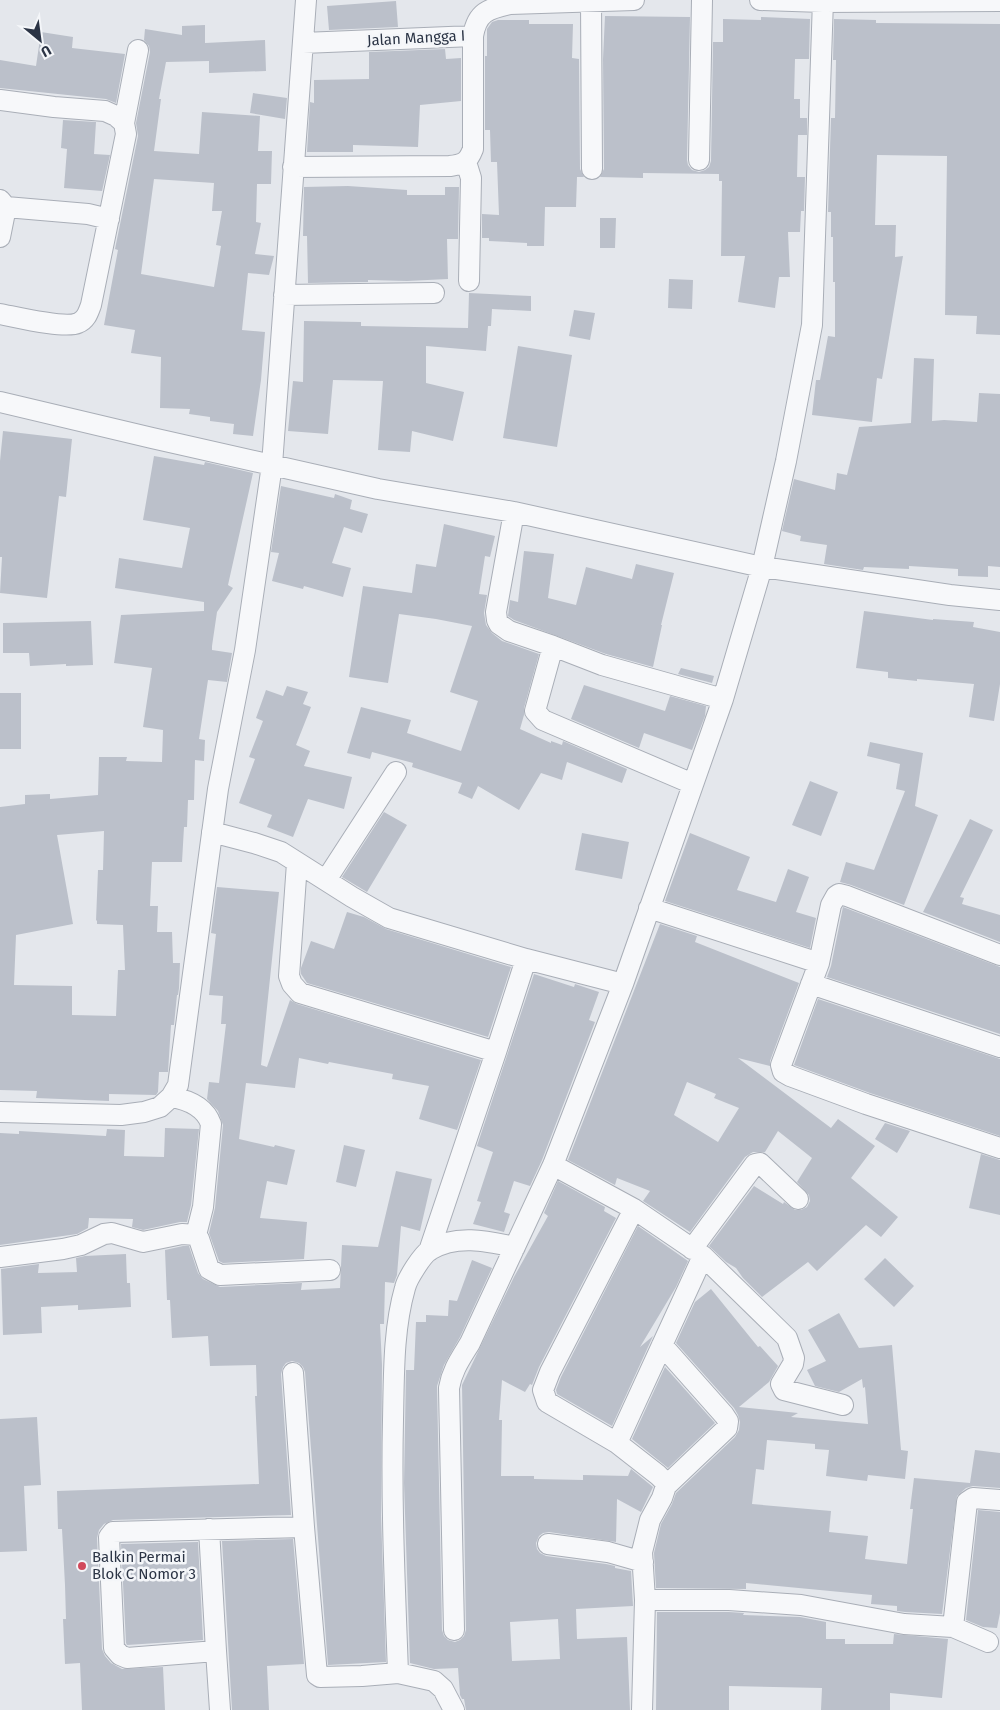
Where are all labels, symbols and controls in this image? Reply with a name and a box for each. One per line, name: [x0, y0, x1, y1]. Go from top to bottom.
north arrow: [15, 15, 65, 65]
street label: Jalan Mangga I: [366, 26, 466, 50]
text: U: [38, 41, 54, 61]
place label: Balkin Permai Blok C Nomor 3: [92, 1548, 196, 1583]
marker: Balkin Permai Blok C Nomor 3: [76, 1560, 88, 1572]

